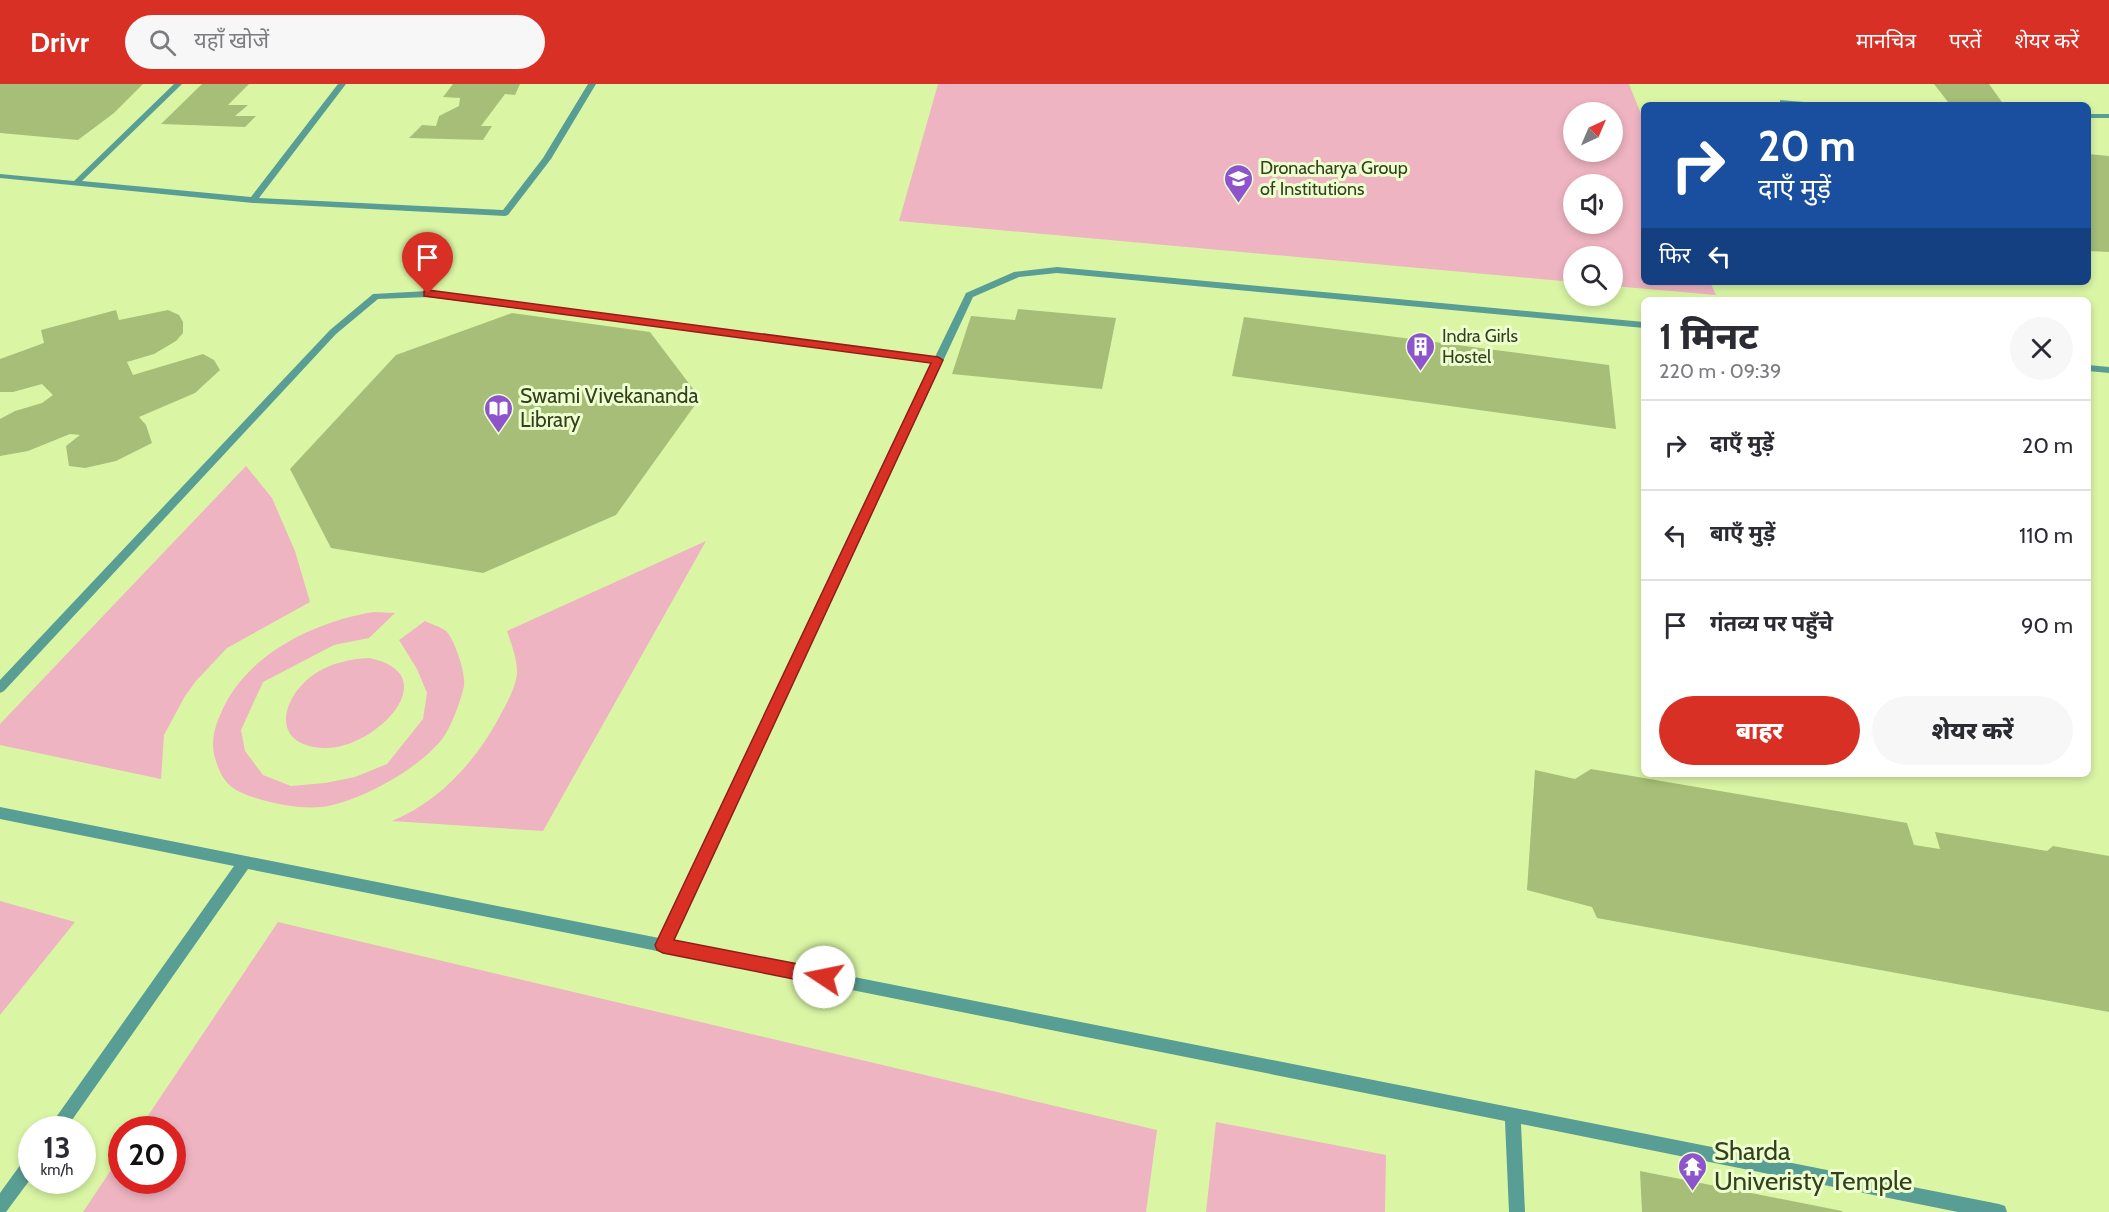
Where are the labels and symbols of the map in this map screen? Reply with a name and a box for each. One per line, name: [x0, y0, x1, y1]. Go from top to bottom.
north arrow: [1563, 102, 1623, 162]
place label: Dronacharya Group of Institutions: [1260, 157, 1408, 200]
school or university icon: Dronacharya Group of Institutions: [1223, 162, 1255, 204]
pin: [402, 232, 453, 294]
place label: Indra Girls Hostel: [1442, 325, 1518, 368]
building icon: Indra Girls Hostel: [1405, 330, 1437, 372]
place label: Swami Vivekananda Library: [520, 383, 699, 432]
library icon: Swami Vivekananda Library: [483, 392, 515, 434]
position arrow: [792, 945, 856, 1009]
speed limit sign: 20: [108, 1116, 186, 1194]
place label: Sharda Univeristy Temple: [1714, 1135, 1912, 1197]
temple icon: Sharda Univeristy Temple: [1677, 1150, 1709, 1192]

